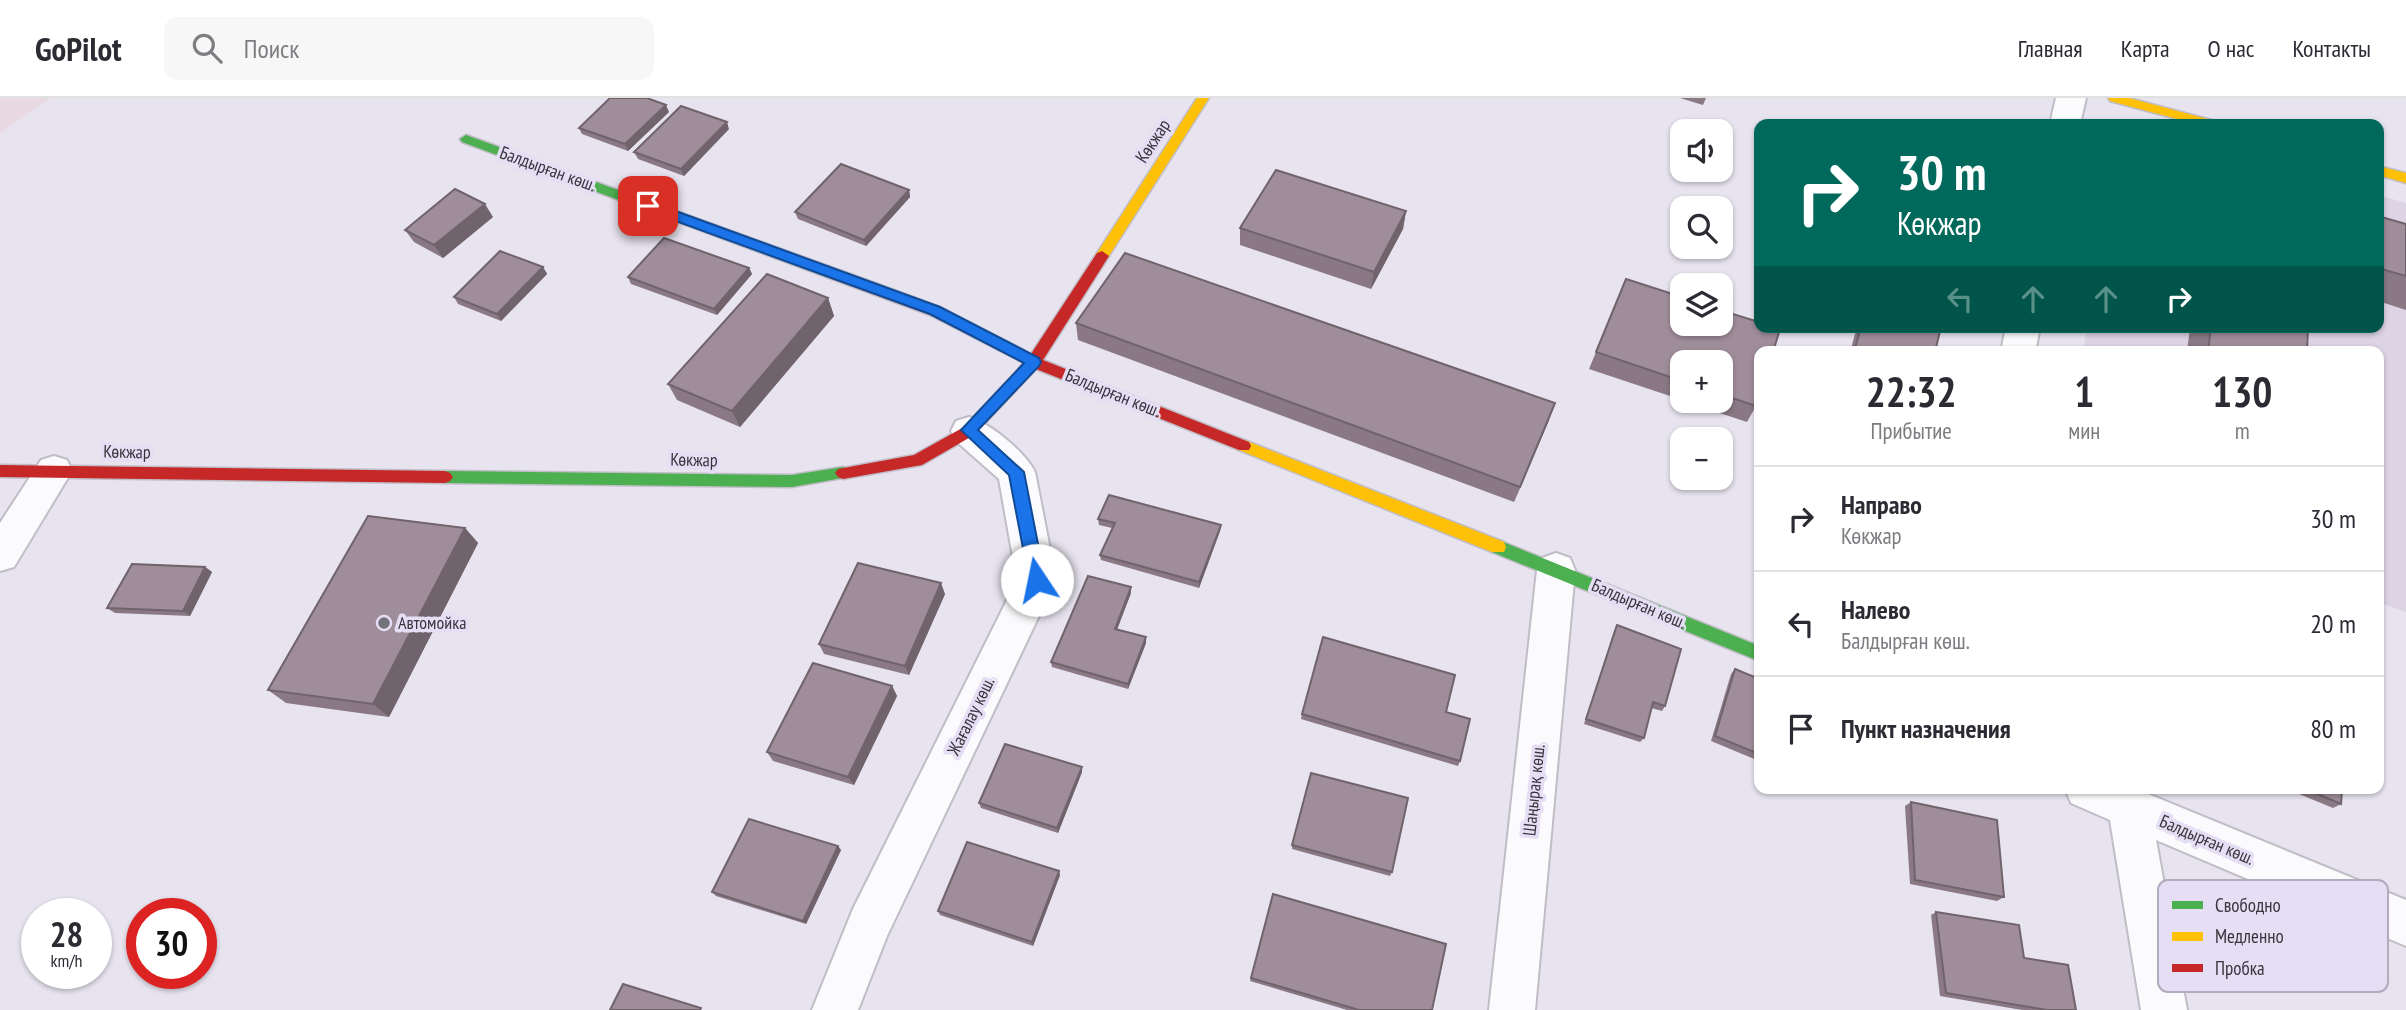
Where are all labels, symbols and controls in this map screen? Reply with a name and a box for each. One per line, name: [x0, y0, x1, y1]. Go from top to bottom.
search box: [164, 17, 654, 80]
text: GoPilot: [35, 27, 122, 70]
icon: search: [188, 29, 226, 67]
text: Поиск: [244, 32, 299, 65]
text: Главная: [2018, 33, 2083, 64]
text: Карта: [2121, 33, 2170, 64]
text: О нас: [2208, 33, 2254, 64]
text: Контакты: [2292, 33, 2371, 64]
street label: Көкжар: [1130, 114, 1175, 167]
map controls: [1670, 119, 1733, 490]
button: sound: [1670, 119, 1733, 182]
street label: Балдырған көш.: [497, 140, 599, 197]
text: 30 m: [1897, 140, 1986, 204]
icon: right: [1782, 147, 1873, 238]
pin: [618, 176, 678, 236]
icon: arrive: [629, 187, 667, 225]
button: search: [1670, 196, 1733, 259]
text: Көкжар: [1897, 202, 1981, 244]
button: layers: [1670, 273, 1733, 336]
icon: left: [1941, 280, 1979, 318]
icon: ahead: [2014, 280, 2052, 318]
icon: ahead: [2087, 280, 2125, 318]
icon: right: [2160, 280, 2198, 318]
button: +: [1670, 350, 1733, 413]
street label: Балдырған көш.: [1062, 363, 1164, 422]
text: 22:32: [1866, 364, 1957, 419]
text: 1: [2074, 364, 2094, 419]
text: 130: [2212, 364, 2272, 419]
text: Прибытие: [1870, 416, 1952, 445]
text: мин: [2068, 416, 2100, 445]
text: m: [2235, 416, 2250, 445]
button: −: [1670, 427, 1733, 490]
street label: Көкжар: [103, 440, 151, 463]
street label: Көкжар: [670, 448, 718, 471]
text: Направо: [1841, 488, 1922, 521]
icon: right: [1782, 500, 1820, 538]
text: 30 m: [2310, 502, 2356, 535]
text: Көкжар: [1841, 521, 1902, 550]
position arrow: [1000, 543, 1074, 617]
street label: Балдырған көш.: [1588, 573, 1690, 634]
text: Налево: [1841, 593, 1910, 626]
icon: left: [1782, 605, 1820, 643]
text: 20 m: [2310, 607, 2356, 640]
place label: Автомойка: [398, 611, 466, 634]
marker: Автомойка: [376, 615, 392, 631]
text: Балдырған көш.: [1841, 626, 1970, 655]
street label: Жағалау көш.: [941, 673, 999, 760]
icon: arrive: [1782, 710, 1820, 748]
text: Пункт назначения: [1841, 712, 2011, 745]
text: 80 m: [2310, 712, 2356, 745]
street label: Шаңырақ көш.: [1517, 743, 1550, 837]
street label: Балдырған көш.: [2156, 809, 2258, 870]
legend: [2158, 880, 2388, 992]
text: Свободно: [2215, 893, 2281, 917]
speed limit sign: 30: [126, 898, 217, 989]
text: 28: [50, 911, 83, 957]
text: Медленно: [2215, 924, 2284, 948]
text: km/h: [51, 949, 82, 972]
text: Пробка: [2215, 956, 2265, 980]

